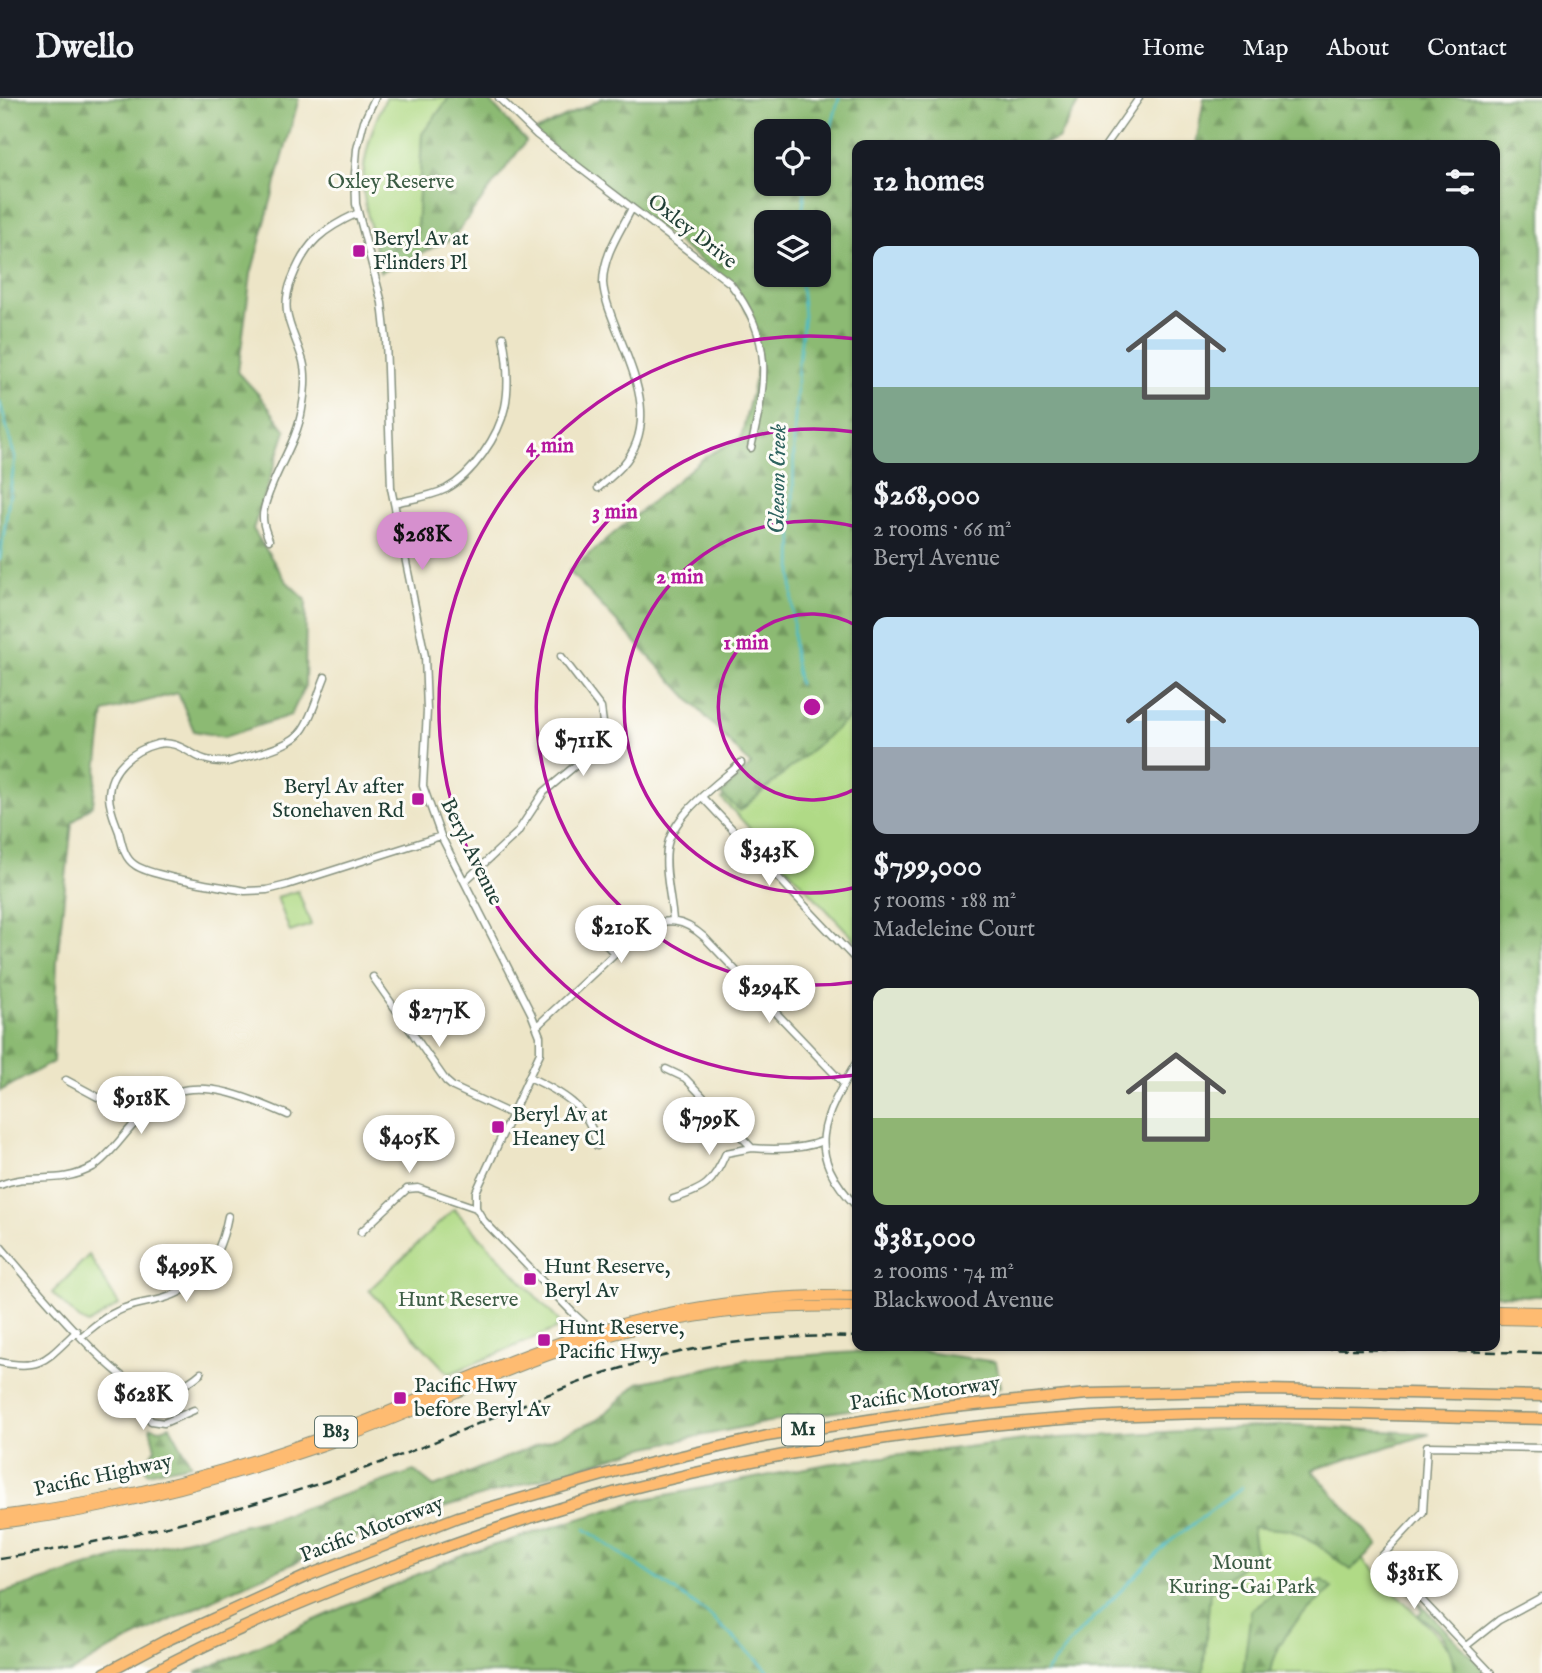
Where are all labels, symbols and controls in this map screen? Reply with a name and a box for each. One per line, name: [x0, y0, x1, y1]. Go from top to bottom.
text: Dwello: [35, 27, 134, 69]
text: Home: [1142, 33, 1205, 64]
text: Map: [1243, 33, 1289, 64]
text: About: [1327, 33, 1389, 64]
text: Contact: [1427, 33, 1507, 64]
map controls: [754, 119, 831, 287]
button: locate: [754, 119, 831, 196]
text: 12 homes: [873, 163, 984, 201]
icon: filters: [1441, 163, 1479, 201]
park label: Oxley Reserve: [328, 169, 455, 196]
street label: Oxley Drive: [642, 189, 743, 276]
button: layers: [754, 210, 831, 287]
place label: Beryl Av at Flinders Pl: [373, 226, 469, 277]
marker: Beryl Av at Flinders Pl: [351, 243, 367, 259]
icon: home: [1113, 292, 1239, 418]
water label: Gleeson Creek: [763, 424, 793, 534]
text: 4 min: [526, 433, 574, 460]
text: $268,000: [873, 477, 980, 515]
text: 3 min: [592, 499, 638, 526]
pin: $268K: [373, 512, 471, 572]
text: 2 rooms · 66 m²: [873, 515, 1012, 544]
text: $268K: [393, 520, 451, 549]
text: Beryl Avenue: [873, 544, 1000, 573]
text: 2 min: [656, 564, 704, 591]
text: 1 min: [723, 630, 769, 657]
icon: home: [1113, 663, 1239, 789]
centre of rings: [800, 695, 824, 719]
pin: $711K: [534, 718, 632, 778]
text: $711K: [554, 726, 612, 755]
place label: Beryl Av after Stonehaven Rd: [272, 774, 405, 825]
marker: Beryl Av after Stonehaven Rd: [410, 791, 426, 807]
street label: Beryl Avenue: [433, 794, 509, 910]
pin: $343K: [720, 828, 818, 888]
text: $343K: [740, 836, 798, 865]
text: $799,000: [873, 848, 982, 886]
text: 5 rooms · 188 m²: [873, 886, 1016, 915]
pin: $210K: [572, 906, 670, 965]
text: $210K: [591, 913, 651, 942]
text: Madeleine Court: [873, 915, 1035, 944]
pin: $294K: [720, 965, 818, 1025]
text: $294K: [738, 973, 800, 1002]
pin: $277K: [390, 990, 488, 1049]
text: $277K: [408, 997, 470, 1026]
icon: home: [1113, 1034, 1239, 1160]
pin: $918K: [92, 1076, 190, 1136]
text: $918K: [113, 1084, 169, 1113]
pin: $799K: [660, 1098, 758, 1157]
place label: Beryl Av at Heaney Cl: [512, 1102, 608, 1153]
text: $799K: [679, 1105, 739, 1134]
pin: $405K: [360, 1116, 458, 1175]
marker: Beryl Av at Heaney Cl: [490, 1119, 506, 1135]
text: $405K: [379, 1123, 439, 1152]
text: $381,000: [873, 1219, 976, 1257]
pin: $499K: [137, 1244, 235, 1304]
text: $499K: [156, 1252, 216, 1281]
place label: Hunt Reserve, Beryl Av: [544, 1254, 670, 1305]
text: 2 rooms · 74 m²: [873, 1257, 1014, 1286]
marker: Hunt Reserve, Beryl Av: [522, 1271, 538, 1287]
text: Blackwood Avenue: [873, 1286, 1054, 1315]
park label: Hunt Reserve: [398, 1287, 519, 1314]
place label: Hunt Reserve, Pacific Hwy: [558, 1315, 684, 1366]
marker: Hunt Reserve, Pacific Hwy: [536, 1332, 552, 1348]
street label: Pacific Motorway: [848, 1370, 1003, 1418]
pin: $628K: [94, 1372, 192, 1432]
place label: Pacific Hwy before Beryl Av: [414, 1373, 551, 1424]
text: $628K: [114, 1380, 172, 1409]
marker: Pacific Hwy before Beryl Av: [392, 1390, 408, 1406]
road number: M1: [782, 1414, 824, 1446]
road number: B83: [315, 1416, 357, 1448]
street label: Pacific Highway: [32, 1448, 175, 1504]
street label: Pacific Motorway: [296, 1490, 448, 1570]
park label: Mount Kuring-Gai Park: [1168, 1550, 1317, 1601]
pin: $381K: [1365, 1552, 1463, 1611]
text: $381K: [1386, 1559, 1442, 1588]

